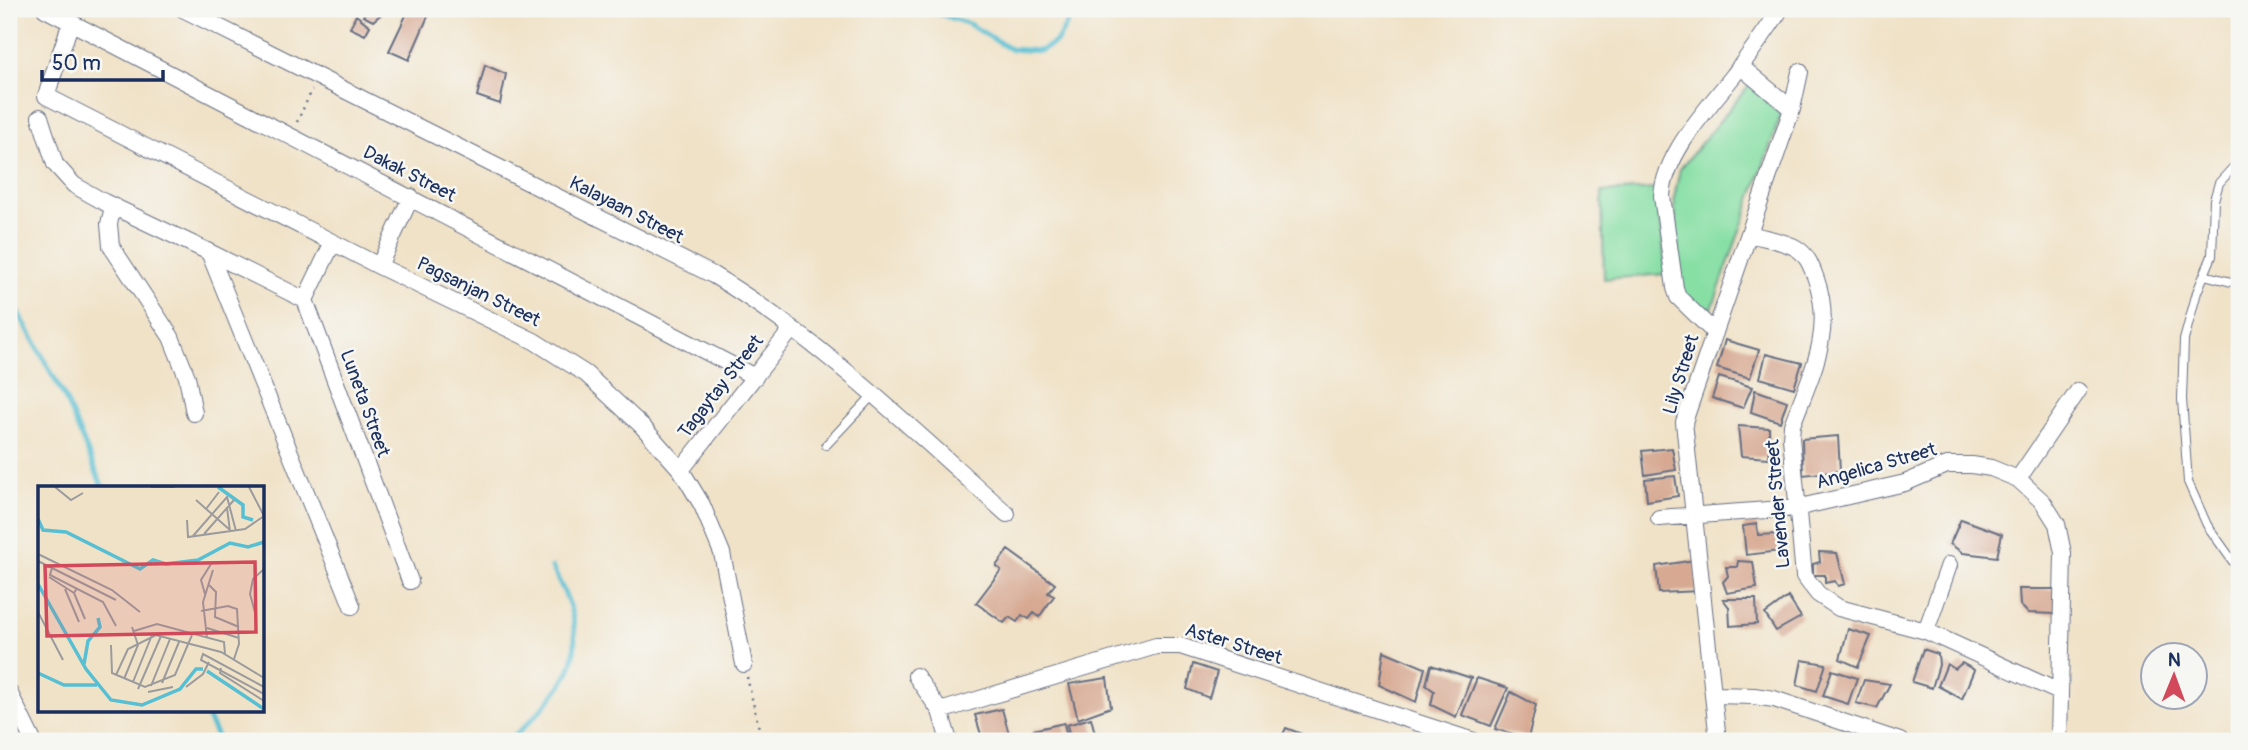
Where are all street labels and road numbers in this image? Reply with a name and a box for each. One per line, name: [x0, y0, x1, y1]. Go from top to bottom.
street label: Dakak Street: [359, 140, 460, 208]
street label: Kalayaan Street: [565, 171, 688, 249]
street label: Pagsanjan Street: [413, 252, 545, 332]
street label: Tagaytay Street: [673, 330, 769, 443]
street label: Lily Street: [1657, 331, 1705, 417]
street label: Luneta Street: [335, 346, 396, 461]
street label: Angelica Street: [1813, 437, 1940, 495]
street label: Lavender Street: [1760, 438, 1796, 569]
street label: Aster Street: [1182, 618, 1285, 670]

